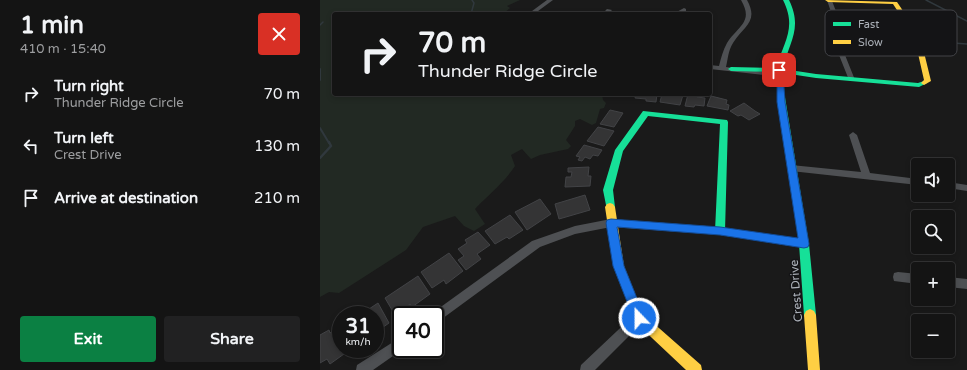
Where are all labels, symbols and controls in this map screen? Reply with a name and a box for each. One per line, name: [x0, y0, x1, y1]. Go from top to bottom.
legend: [825, 10, 957, 56]
text: 1 min: [20, 11, 84, 40]
button: close: [258, 13, 300, 55]
text: Fast: [858, 18, 879, 31]
text: 70 m: [418, 26, 486, 60]
icon: right: [352, 28, 404, 80]
text: Slow: [858, 36, 883, 49]
text: 410 m · 15:40: [20, 41, 106, 57]
pin: [762, 53, 796, 87]
icon: arrive: [768, 59, 790, 81]
text: Thunder Ridge Circle: [418, 60, 598, 82]
text: Turn right: [54, 77, 124, 95]
icon: right: [20, 83, 42, 105]
text: 70 m: [263, 85, 300, 103]
text: Thunder Ridge Circle: [54, 95, 184, 111]
text: Turn left: [54, 129, 114, 147]
icon: left: [20, 135, 42, 157]
text: 130 m: [254, 137, 300, 155]
text: Crest Drive: [54, 147, 122, 163]
map controls: [911, 158, 955, 358]
button: sound: [911, 158, 955, 202]
icon: arrive: [20, 187, 42, 209]
text: Arrive at destination: [54, 189, 198, 207]
text: 210 m: [254, 189, 300, 207]
button: search: [911, 210, 955, 254]
street label: Crest Drive: [787, 259, 805, 323]
button: +: [911, 262, 955, 306]
position arrow: [618, 297, 660, 339]
speed limit sign: 40: [392, 306, 444, 358]
button: −: [911, 314, 955, 358]
text: 31: [345, 315, 371, 339]
button: Exit: [20, 316, 156, 362]
button: Share: [164, 316, 300, 362]
text: km/h: [345, 336, 371, 348]

